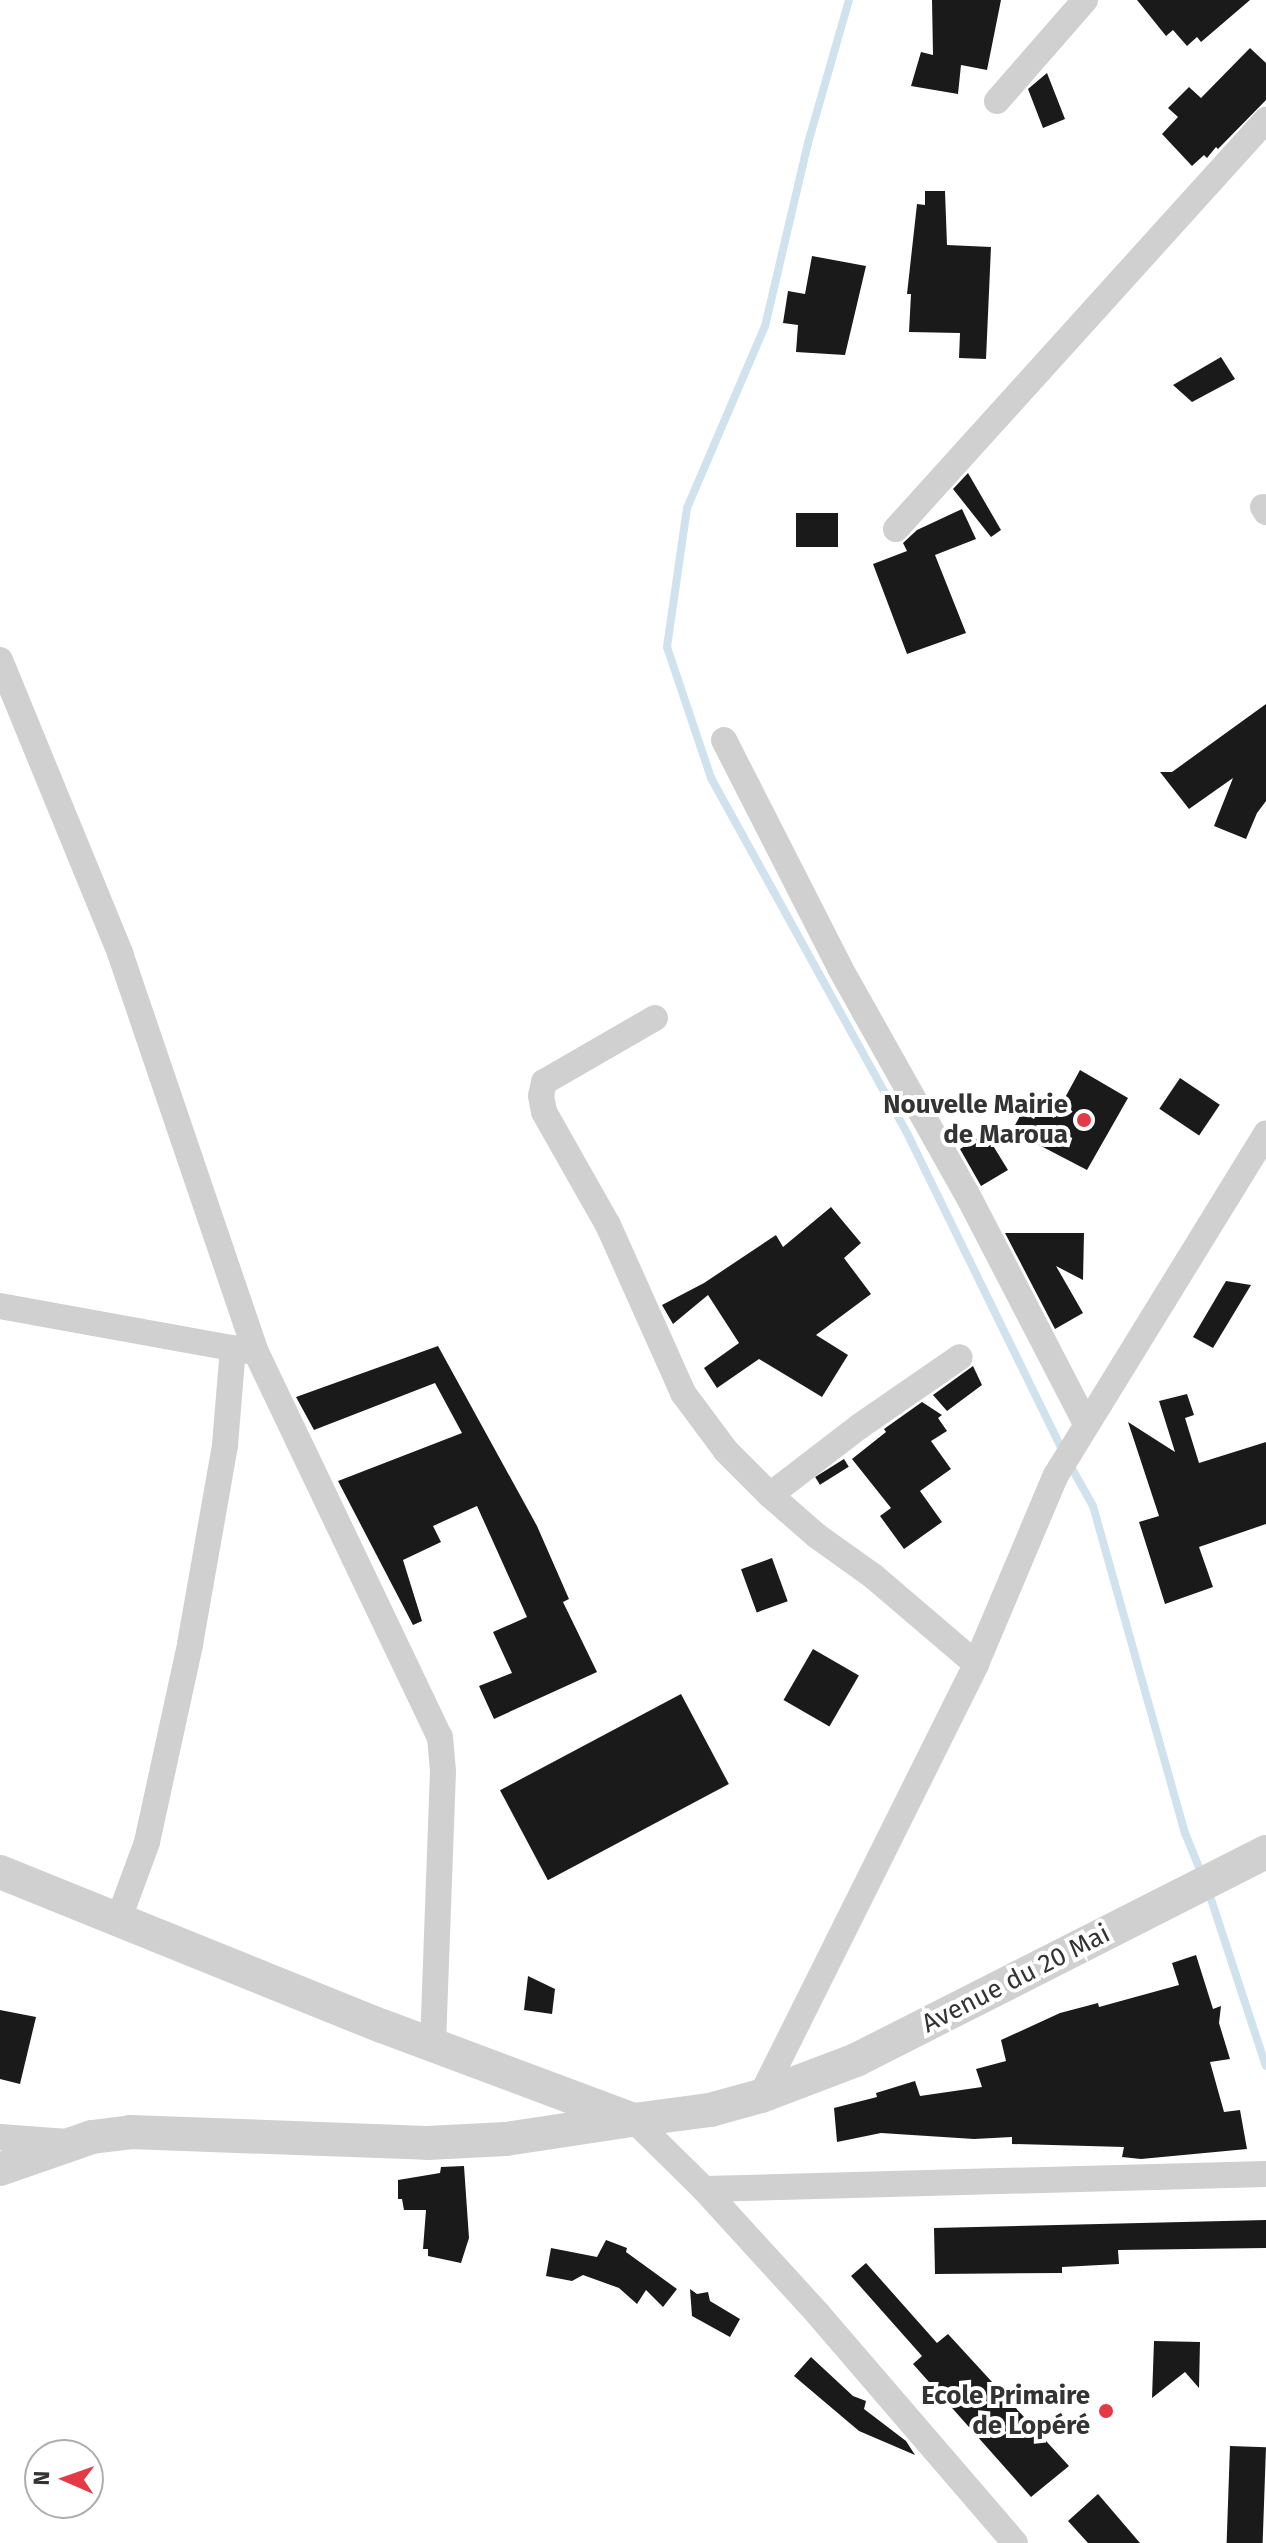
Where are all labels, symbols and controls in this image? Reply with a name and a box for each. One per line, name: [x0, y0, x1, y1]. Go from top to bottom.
place label: Nouvelle Mairie de Maroua: [883, 1089, 1068, 1150]
marker: Nouvelle Mairie de Maroua: [1075, 1111, 1093, 1129]
street label: Avenue du 20 Mai: [917, 1918, 1115, 2040]
place label: Ecole Primaire de Lopéré: [921, 2380, 1090, 2442]
marker: Ecole Primaire de Lopéré: [1097, 2402, 1115, 2420]
north arrow: [24, 2439, 104, 2519]
text: N: [28, 2470, 55, 2486]

